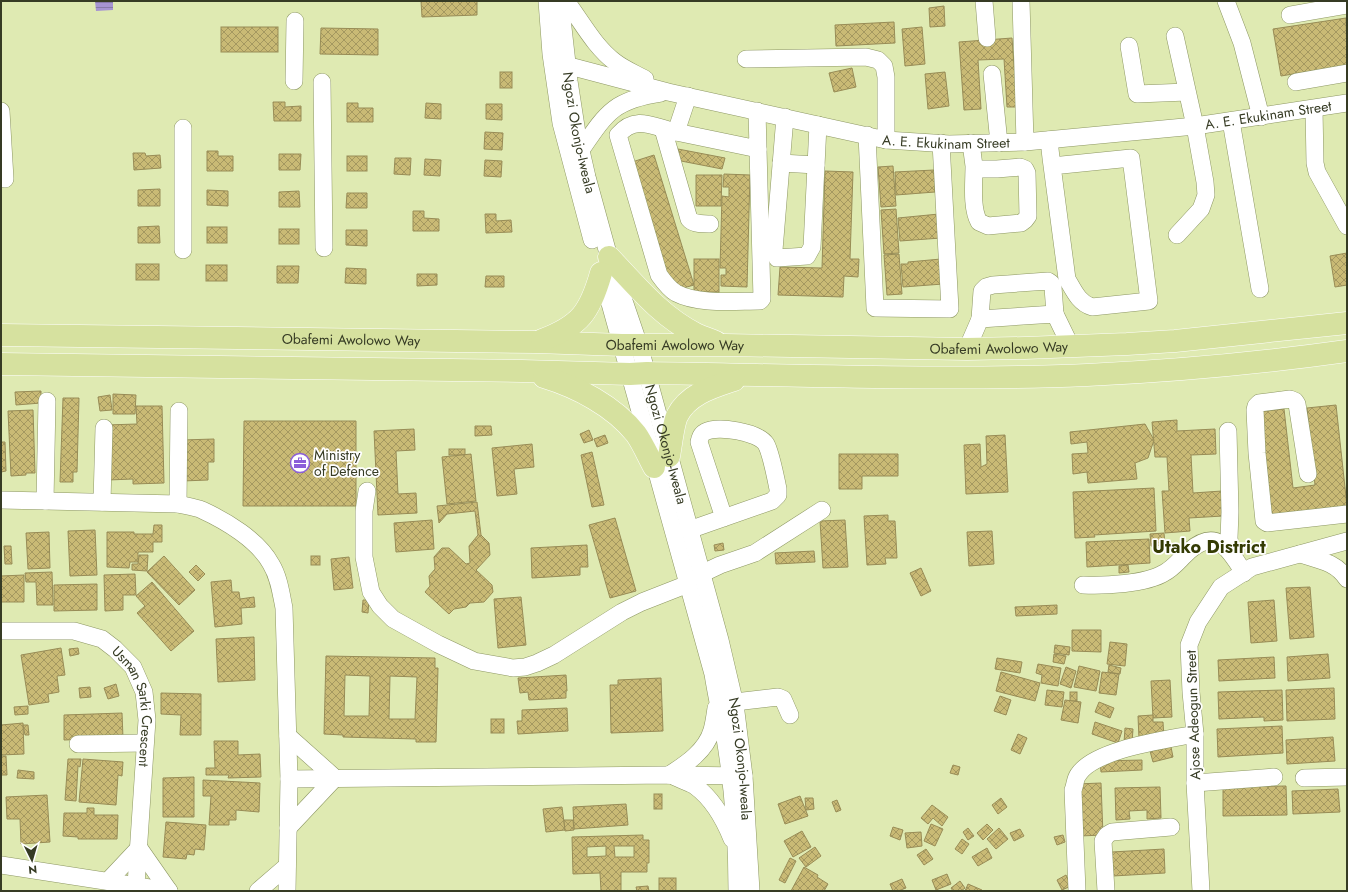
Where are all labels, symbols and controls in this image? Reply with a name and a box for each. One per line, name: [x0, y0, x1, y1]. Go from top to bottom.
street label: Ngozi Okonjo-Iweala: [558, 71, 601, 196]
street label: A. E. Ekukinam Street: [1204, 95, 1334, 134]
street label: A. E. Ekukinam Street: [882, 130, 1011, 154]
street label: Obafemi Awolowo Way: [282, 329, 421, 350]
street label: Obafemi Awolowo Way: [605, 334, 745, 355]
street label: Obafemi Awolowo Way: [929, 336, 1069, 359]
street label: Ngozi Okonjo-Iweala: [640, 382, 692, 506]
place label: Ministry of Defence: [314, 445, 379, 481]
office icon: Ministry of Defence: [289, 452, 311, 474]
district label: Utako District: [1152, 534, 1266, 560]
street label: Usman Sarki Crescent: [107, 641, 157, 768]
street label: Ajose Adeogun Street: [1181, 649, 1205, 780]
street label: Ngozi Okonjo-Iweala: [724, 695, 757, 821]
north arrow: [12, 840, 52, 880]
text: N: [28, 862, 38, 878]

